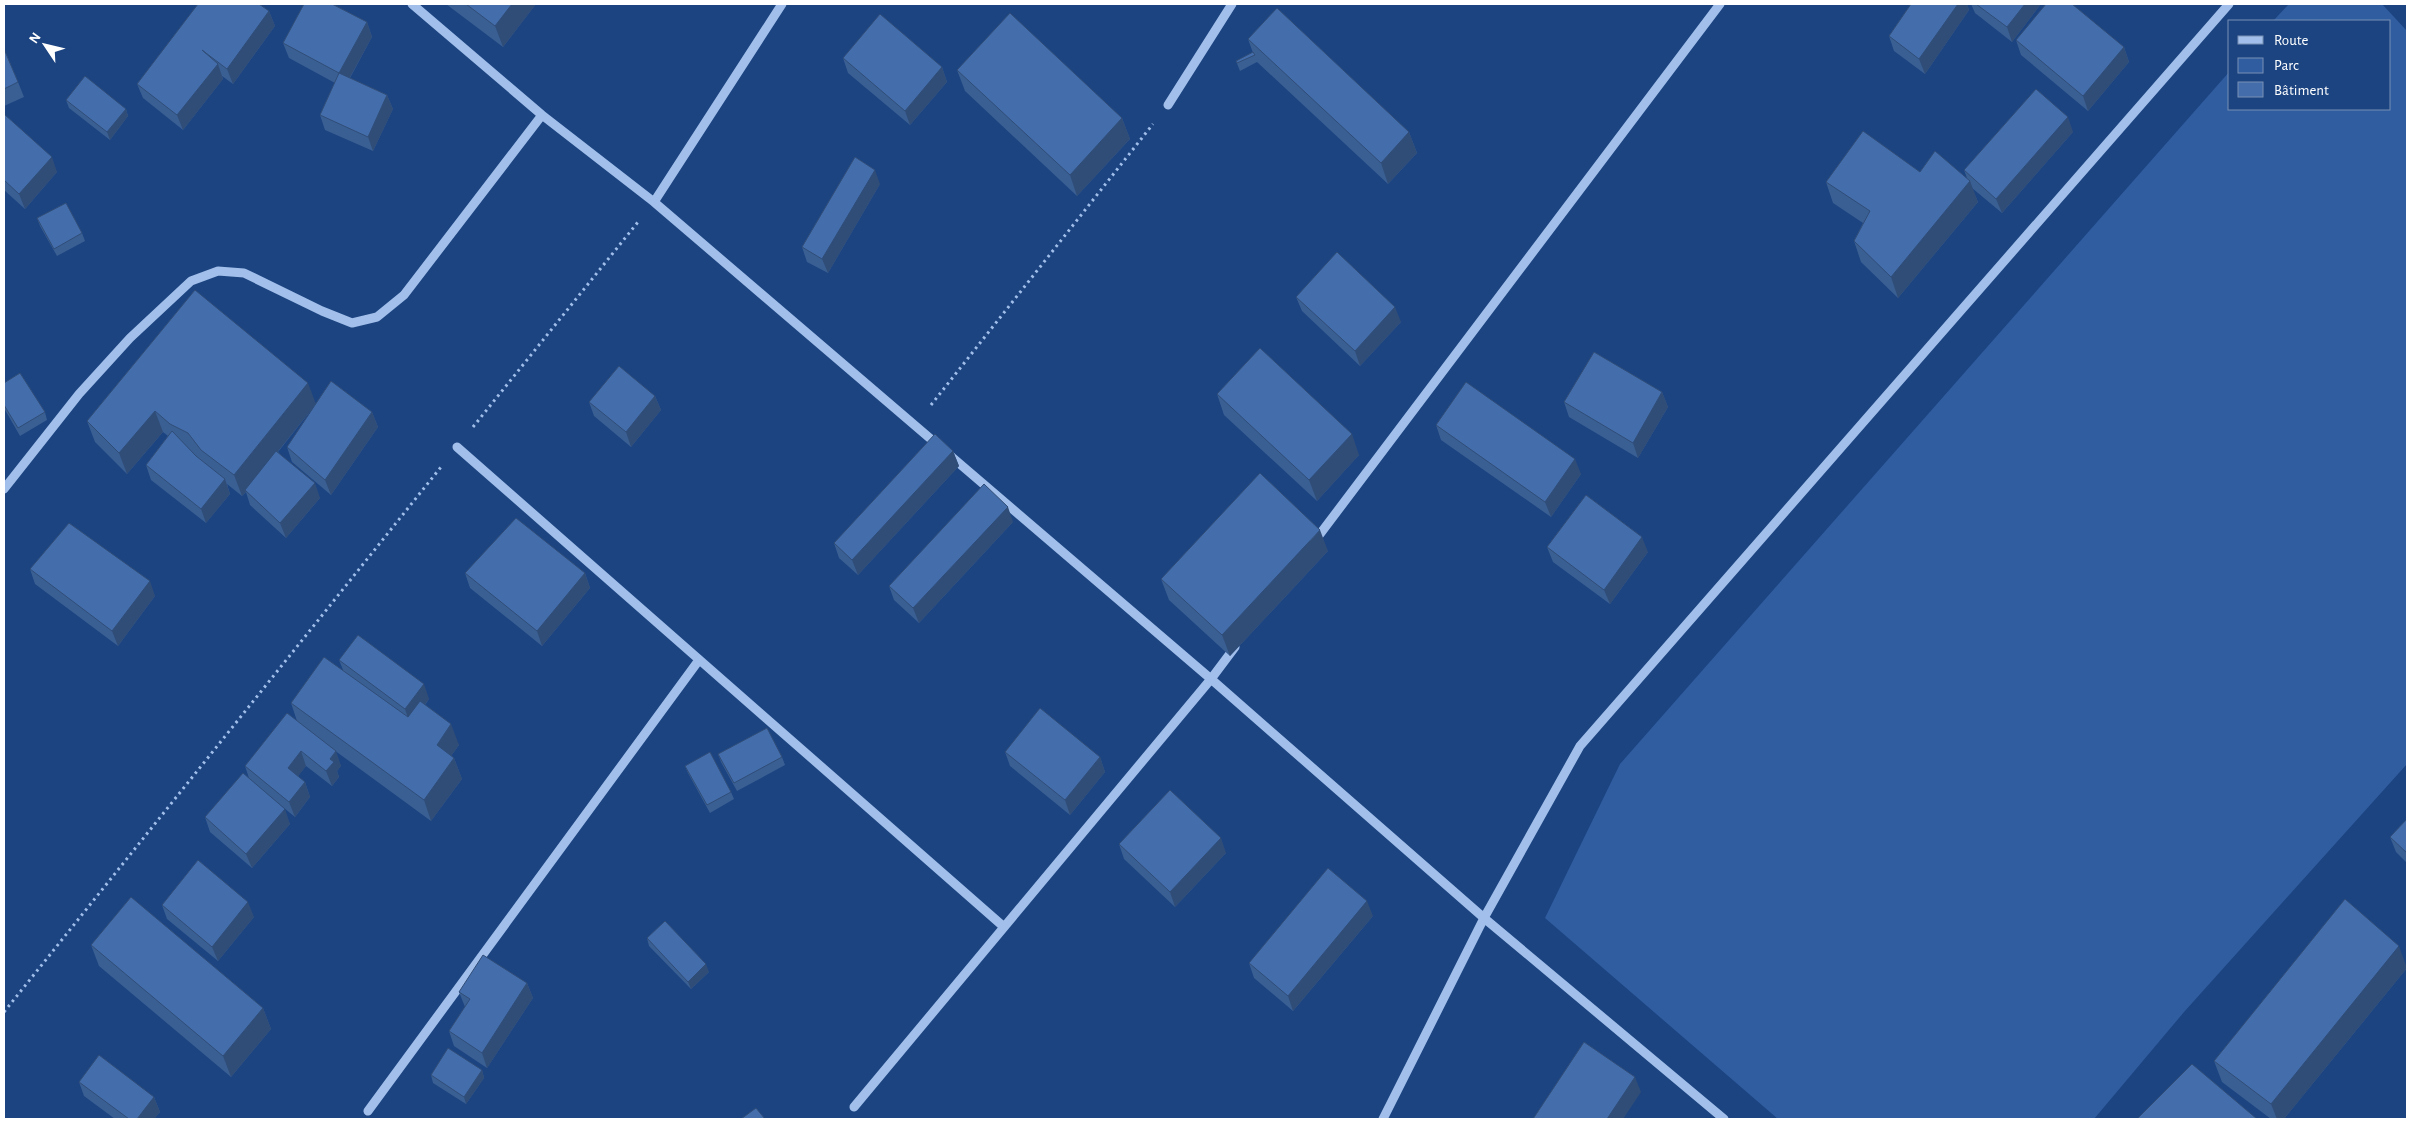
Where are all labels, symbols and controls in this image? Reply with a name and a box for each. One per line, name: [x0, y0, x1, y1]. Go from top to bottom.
north arrow: [20, 20, 70, 70]
legend: [2228, 20, 2391, 110]
text: N: [27, 30, 44, 46]
text: Route: [2274, 33, 2308, 48]
text: Parc: [2274, 58, 2299, 73]
text: Bâtiment: [2274, 83, 2329, 98]

